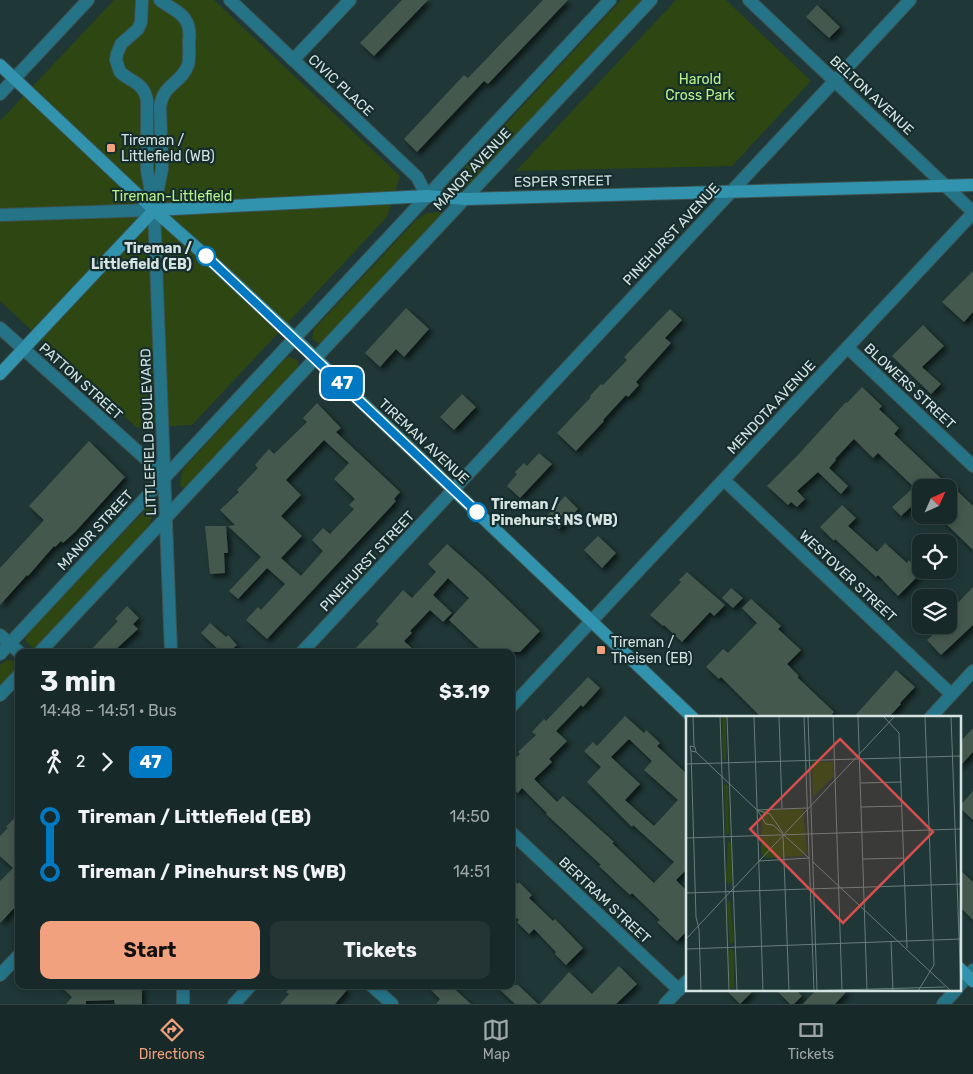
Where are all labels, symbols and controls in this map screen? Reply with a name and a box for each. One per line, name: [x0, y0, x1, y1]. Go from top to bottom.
street label: CIVIC PLACE: [305, 51, 377, 120]
street label: BELTON AVENUE: [826, 52, 917, 139]
park label: Harold Cross Park: [665, 71, 735, 104]
street label: MANOR AVENUE: [430, 125, 515, 214]
place label: Tireman / Littlefield (WB): [121, 132, 215, 165]
marker: Tireman / Littlefield (WB): [105, 142, 117, 154]
street label: ESPER STREET: [514, 172, 612, 191]
street label: PINEHURST AVENUE: [620, 180, 723, 289]
park label: Tireman-Littlefield: [112, 188, 232, 205]
place label: Tireman / Littlefield (EB): [91, 240, 193, 273]
marker: Tireman / Littlefield (EB): [196, 246, 216, 266]
street label: PATTON STREET: [35, 339, 126, 423]
street label: BLOWERS STREET: [861, 340, 959, 433]
street label: LITTLEFIELD BOULEVARD: [137, 348, 160, 516]
street label: MENDOTA AVENUE: [724, 357, 819, 458]
line badge: 47: [320, 367, 364, 399]
text: 47: [331, 372, 353, 394]
street label: TIREMAN AVENUE: [375, 395, 472, 488]
north arrow: [912, 479, 958, 524]
map controls: [912, 479, 957, 634]
street label: MANOR STREET: [54, 487, 137, 574]
place label: Tireman / Pinehurst NS (WB): [491, 496, 618, 529]
marker: Tireman / Pinehurst NS (WB): [467, 502, 487, 522]
street label: PINEHURST STREET: [317, 508, 418, 615]
street label: WESTOVER STREET: [796, 527, 900, 626]
button: locate: [912, 534, 957, 579]
button: layers: [912, 589, 957, 634]
place label: Tireman / Theisen (EB): [611, 634, 692, 667]
marker: Tireman / Theisen (EB): [595, 644, 607, 656]
text: 3 min: [40, 665, 116, 698]
text: $3.19: [439, 680, 490, 703]
text: 14:48 – 14:51 · Bus: [40, 701, 177, 720]
inset map: [686, 716, 960, 992]
icon: walk: [40, 748, 68, 776]
icon: forward: [93, 748, 121, 776]
text: 47: [139, 751, 162, 773]
text: 2: [76, 752, 85, 771]
text: Tireman / Littlefield (EB): [78, 805, 311, 828]
text: 14:50: [449, 807, 490, 826]
street label: BERTRAM STREET: [555, 854, 654, 947]
text: Tireman / Pinehurst NS (WB): [78, 860, 346, 883]
text: 14:51: [453, 862, 490, 881]
button: Start: [40, 921, 260, 979]
button: Tickets: [270, 921, 490, 979]
tab: Directions: [139, 1016, 205, 1063]
tab: Map: [482, 1016, 510, 1063]
tab: Tickets: [788, 1016, 834, 1063]

